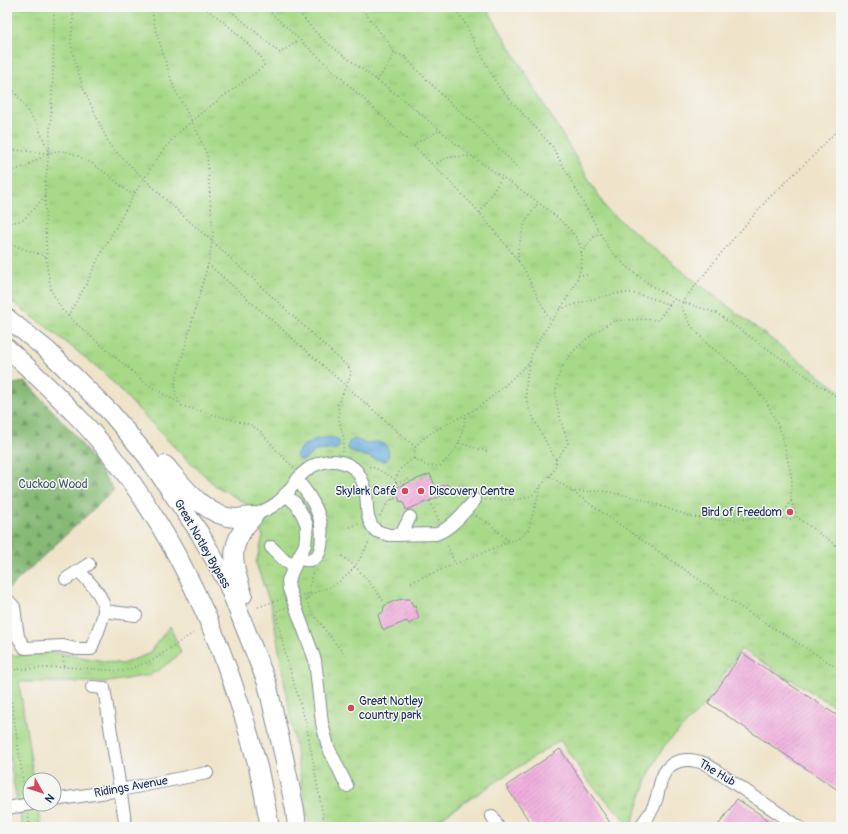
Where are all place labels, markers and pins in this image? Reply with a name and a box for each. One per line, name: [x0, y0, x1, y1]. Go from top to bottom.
place label: Skylark Café: [335, 484, 397, 499]
place label: Discovery Centre: [429, 484, 515, 499]
marker: Skylark Café: [400, 486, 410, 496]
marker: Discovery Centre: [416, 486, 426, 496]
place label: Bird of Freedom: [701, 505, 782, 520]
marker: Bird of Freedom: [785, 507, 795, 517]
place label: Great Notley country park: [359, 694, 423, 723]
marker: Great Notley country park: [346, 703, 356, 713]

